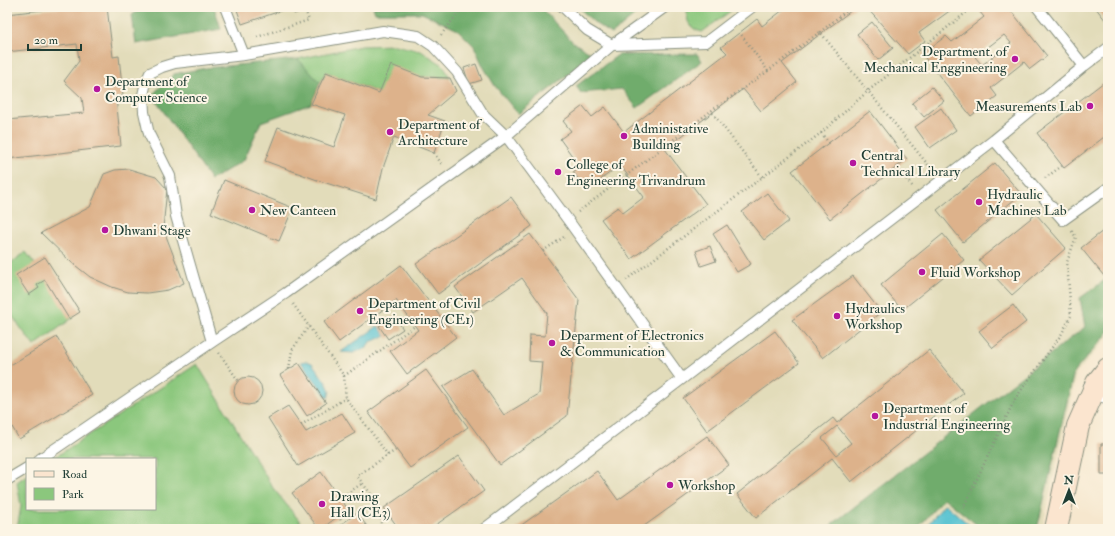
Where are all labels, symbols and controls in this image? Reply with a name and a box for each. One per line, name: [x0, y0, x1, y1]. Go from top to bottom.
scale bar: [28, 26, 81, 52]
text: 20 m: [34, 33, 59, 48]
place label: Department. of Mechanical Enggineering: [864, 43, 1009, 76]
marker: Department. of Mechanical Enggineering: [1010, 54, 1020, 64]
place label: Department of Computer Science: [105, 73, 207, 107]
marker: Department of Computer Science: [92, 84, 102, 94]
place label: Measurements Lab: [975, 98, 1082, 115]
marker: Measurements Lab: [1085, 101, 1095, 111]
place label: Department of Architecture: [397, 116, 483, 149]
place label: Administative Building: [631, 120, 709, 153]
marker: Department of Architecture: [385, 127, 395, 137]
marker: Administative Building: [619, 131, 629, 141]
place label: Central Technical Library: [861, 147, 961, 181]
place label: College of Engineering Trivandrum: [566, 156, 706, 189]
marker: Central Technical Library: [848, 158, 858, 168]
marker: College of Engineering Trivandrum: [553, 167, 563, 177]
place label: Hydraulic Machines Lab: [987, 186, 1067, 219]
marker: Hydraulic Machines Lab: [974, 197, 984, 207]
place label: New Canteen: [260, 202, 336, 219]
marker: New Canteen: [247, 205, 257, 215]
place label: Dhwani Stage: [113, 222, 191, 239]
marker: Dhwani Stage: [100, 225, 110, 235]
place label: Fluid Workshop: [930, 264, 1020, 282]
marker: Fluid Workshop: [917, 267, 927, 277]
place label: Department of Civil Engineering (CE1): [368, 295, 481, 328]
place label: Hydraulics Workshop: [844, 300, 905, 334]
marker: Department of Civil Engineering (CE1): [355, 306, 365, 316]
marker: Hydraulics Workshop: [832, 311, 842, 321]
place label: Deparment of Electronics & Communication: [560, 327, 704, 360]
marker: Deparment of Electronics & Communication: [547, 338, 557, 348]
place label: Department of Industrial Engineering: [883, 400, 1012, 433]
marker: Department of Industrial Engineering: [870, 411, 880, 421]
legend: [26, 458, 156, 510]
text: Road: [62, 467, 87, 482]
north arrow: [1049, 470, 1089, 510]
text: N: [1063, 474, 1075, 487]
place label: Workshop: [677, 477, 735, 495]
marker: Workshop: [665, 480, 675, 490]
text: Park: [62, 487, 84, 502]
place label: Drawing Hall (CE3): [330, 488, 391, 521]
marker: Drawing Hall (CE3): [317, 499, 327, 509]

